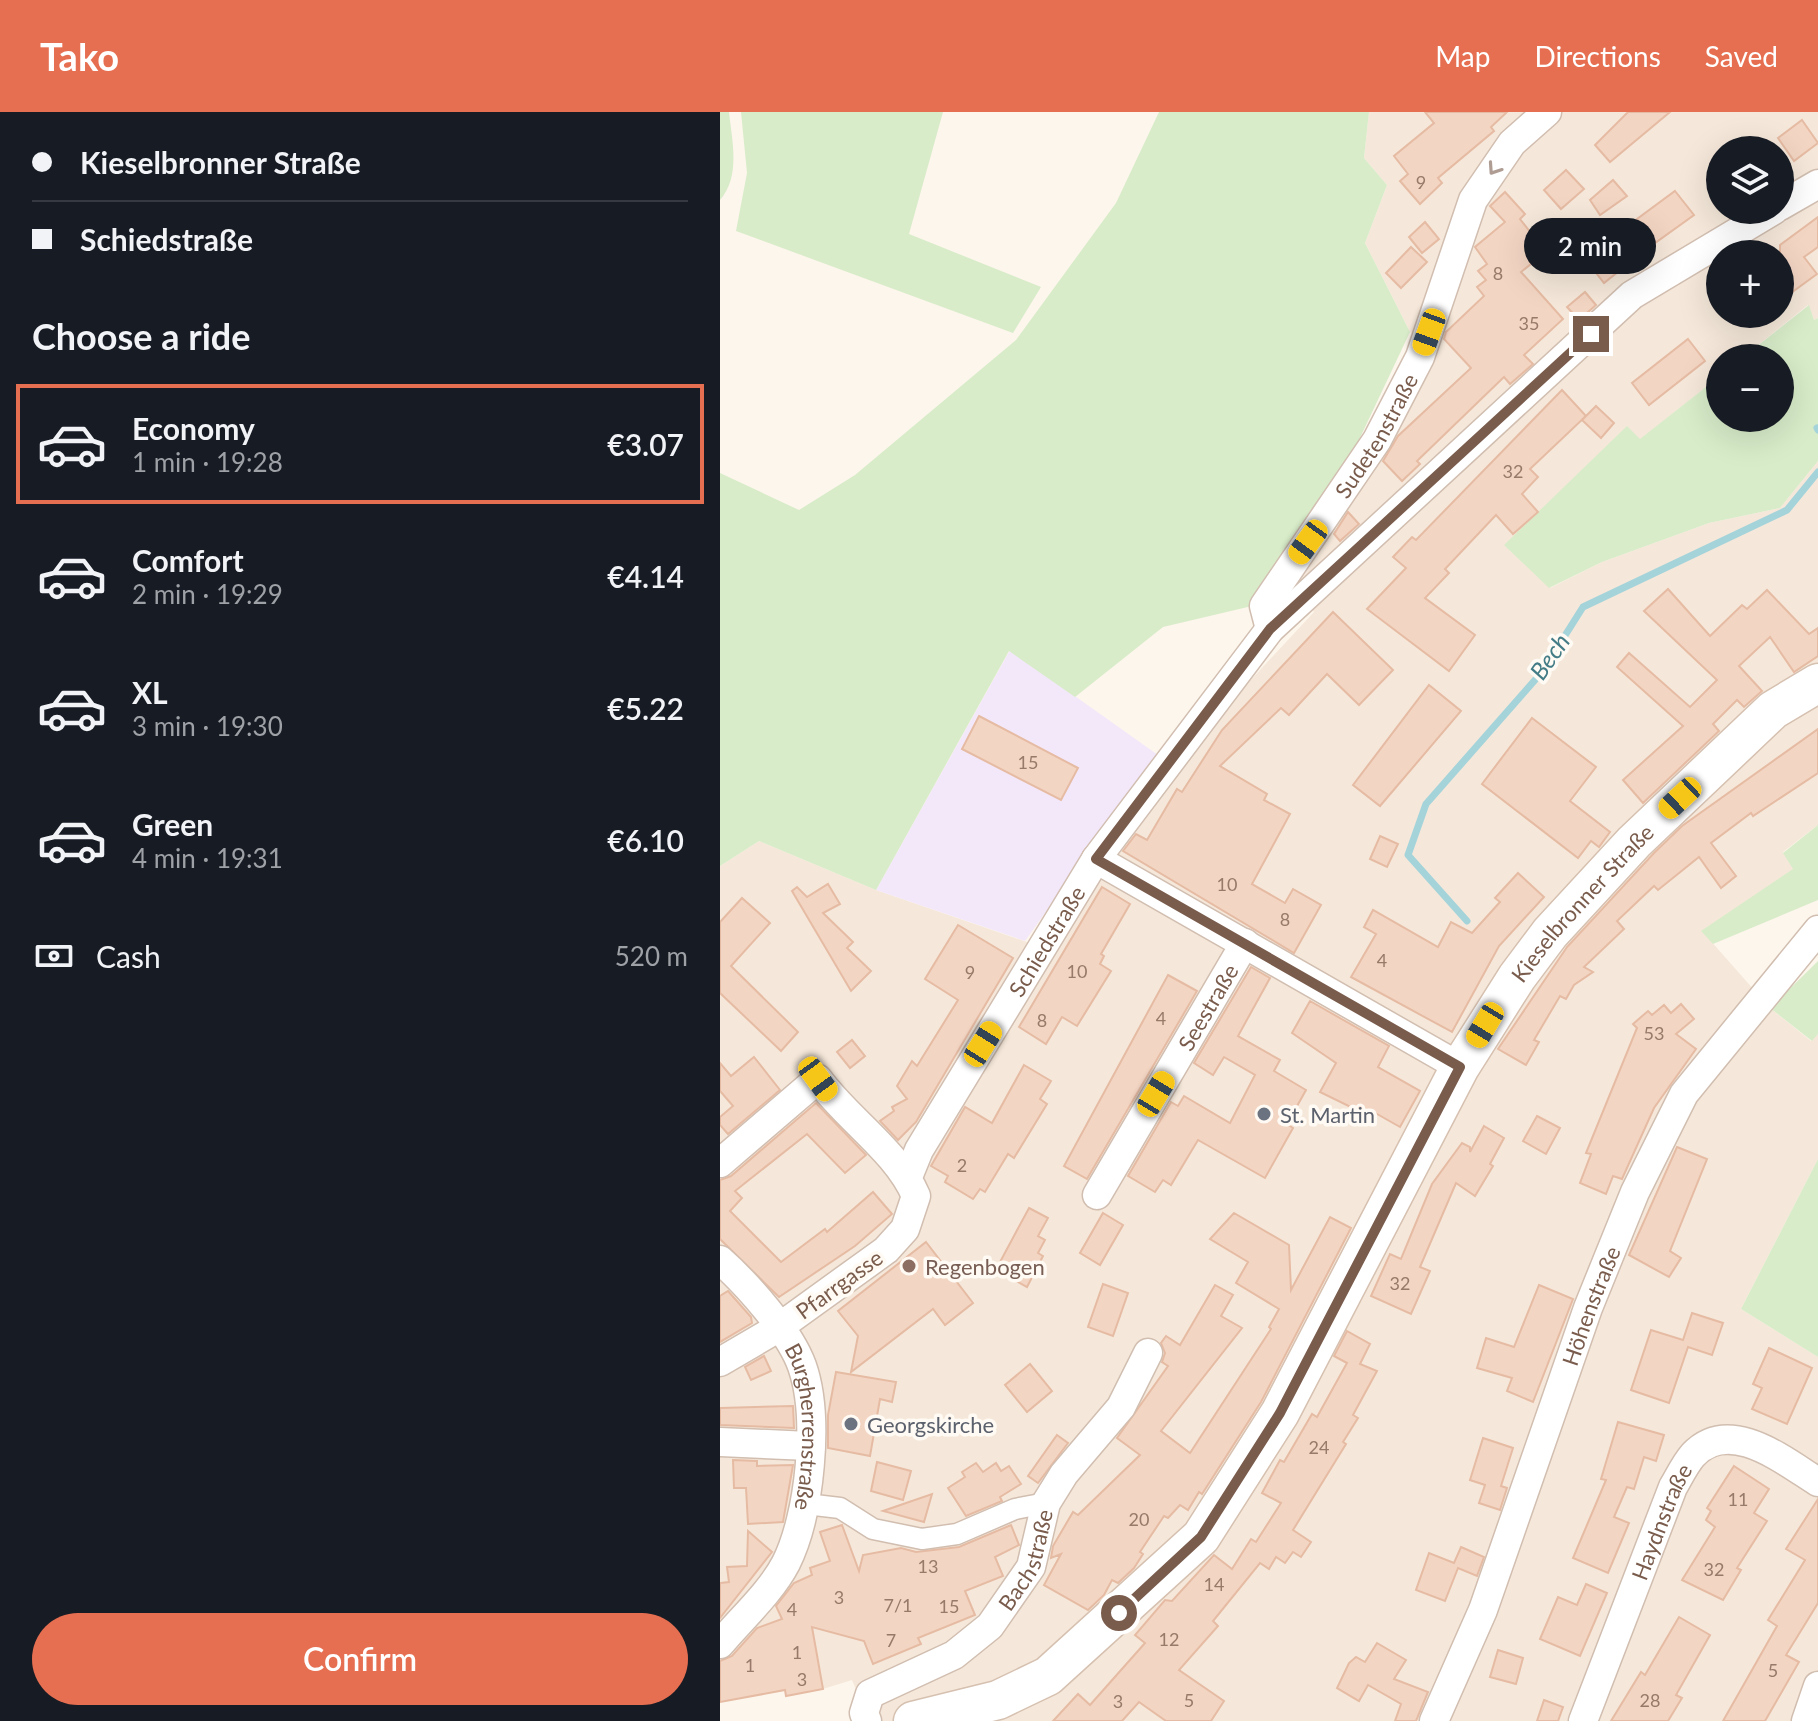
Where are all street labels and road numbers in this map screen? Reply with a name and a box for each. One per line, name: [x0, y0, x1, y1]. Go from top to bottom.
street label: Sudetenstraße: [1328, 369, 1423, 503]
street label: Kieselbronner Straße: [1505, 818, 1658, 987]
street label: Schiedstraße: [1002, 881, 1090, 1001]
street label: Seestraße: [1172, 959, 1243, 1055]
street label: Höhenstraße: [1556, 1242, 1625, 1369]
street label: Pfarrgasse: [790, 1244, 888, 1324]
street label: Burgherrenstraße: [780, 1338, 825, 1513]
street label: Haydnstraße: [1625, 1459, 1697, 1584]
street label: Bachstraße: [992, 1506, 1058, 1615]

